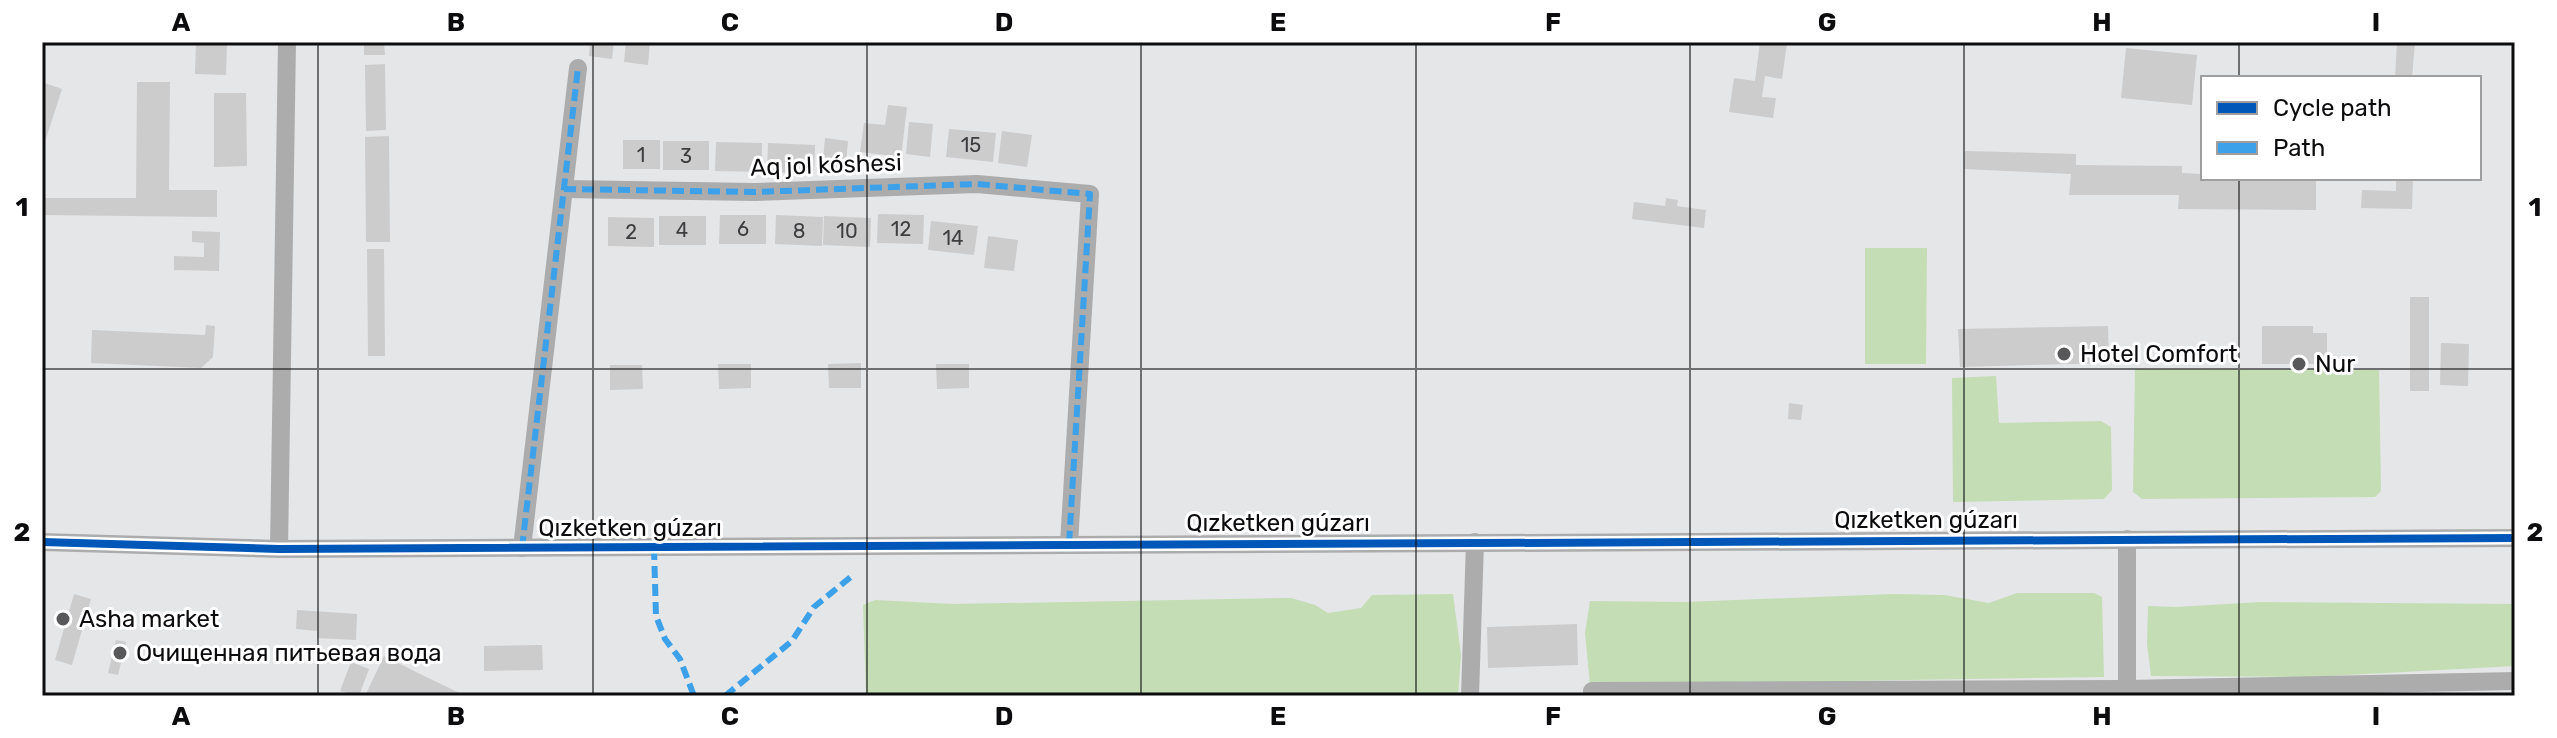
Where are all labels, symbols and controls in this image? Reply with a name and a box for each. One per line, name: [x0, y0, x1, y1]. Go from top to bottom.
text: A: [172, 7, 191, 38]
text: B: [447, 7, 465, 38]
text: C: [721, 7, 739, 38]
text: D: [995, 7, 1013, 38]
text: E: [1270, 7, 1286, 38]
text: F: [1545, 7, 1561, 38]
text: G: [1818, 7, 1836, 38]
text: H: [2092, 7, 2112, 38]
text: I: [2372, 7, 2380, 38]
legend: [2201, 76, 2481, 180]
text: Cycle path: [2273, 94, 2392, 122]
house number: 15: [961, 133, 981, 157]
text: Path: [2273, 134, 2325, 162]
house number: 1: [637, 143, 645, 167]
house number: 3: [680, 144, 692, 168]
street label: Aq jol kóshesi: [750, 148, 902, 182]
text: 1: [16, 192, 28, 223]
text: 1: [2529, 192, 2541, 223]
house number: 6: [737, 217, 749, 241]
house number: 12: [891, 217, 911, 241]
house number: 4: [676, 218, 688, 242]
house number: 8: [793, 219, 805, 243]
house number: 10: [836, 219, 858, 243]
house number: 2: [625, 220, 637, 244]
house number: 14: [943, 226, 963, 250]
place label: Hotel Comfort: [2080, 340, 2238, 368]
marker: Hotel Comfort: [2055, 345, 2073, 363]
place label: Nur: [2315, 350, 2355, 378]
marker: Nur: [2290, 355, 2308, 373]
street label: Qızketken gúzarı: [1834, 506, 2018, 534]
street label: Qızketken gúzarı: [1186, 509, 1370, 537]
street label: Qızketken gúzarı: [538, 514, 722, 542]
text: 2: [14, 517, 30, 548]
text: 2: [2527, 517, 2543, 548]
place label: Asha market: [79, 605, 219, 633]
marker: Asha market: [54, 610, 72, 628]
place label: Очищенная питьевая вода: [136, 639, 442, 667]
marker: Очищенная питьевая вода: [111, 644, 129, 662]
text: A: [172, 701, 191, 732]
text: B: [447, 701, 465, 732]
text: C: [721, 701, 739, 732]
text: D: [995, 701, 1013, 732]
text: E: [1270, 701, 1286, 732]
text: F: [1545, 701, 1561, 732]
text: G: [1818, 701, 1836, 732]
text: H: [2092, 701, 2112, 732]
text: I: [2372, 701, 2380, 732]

